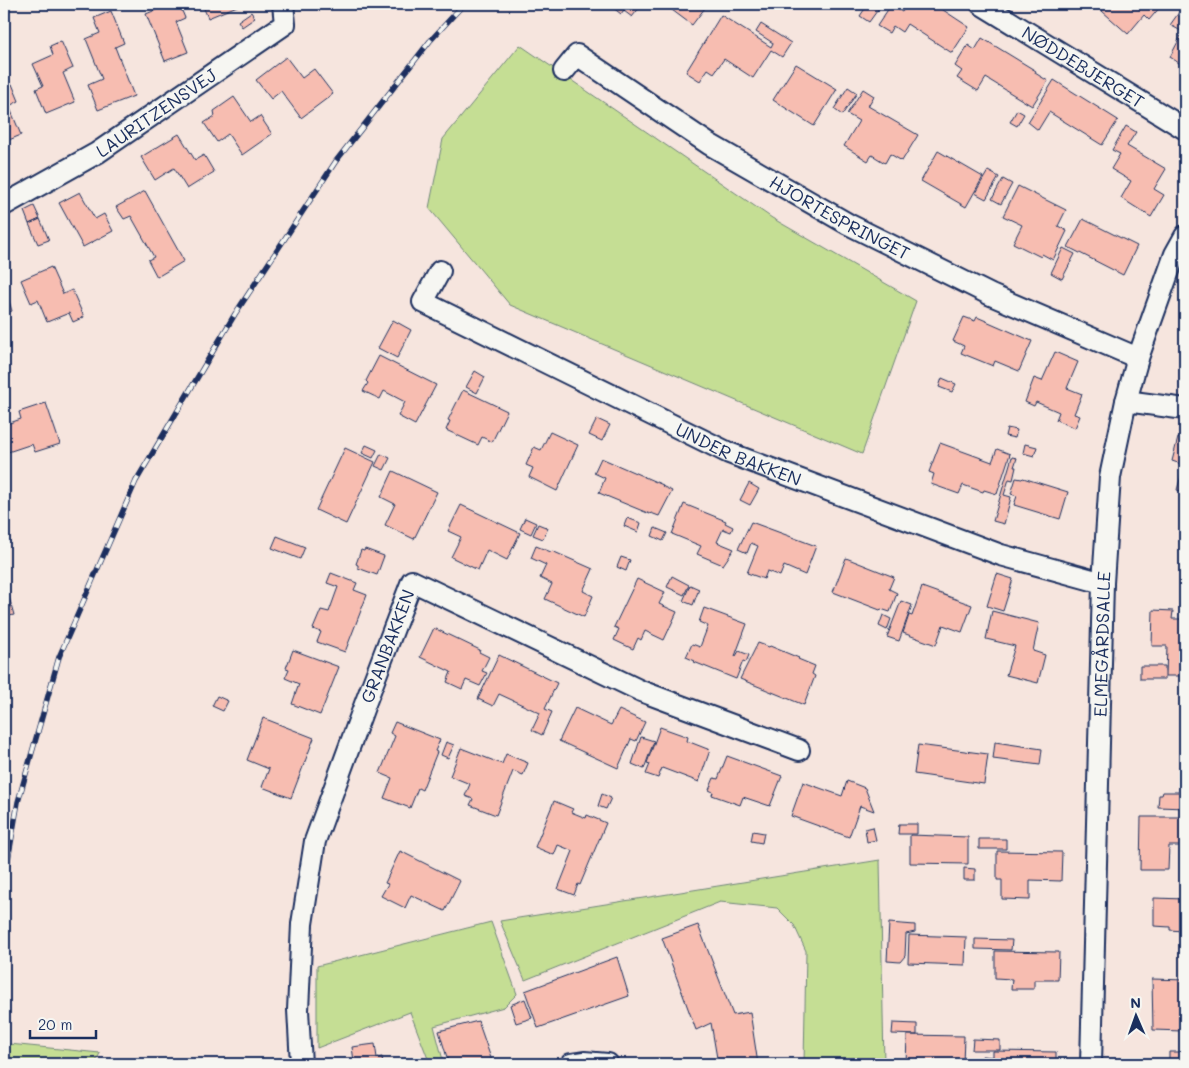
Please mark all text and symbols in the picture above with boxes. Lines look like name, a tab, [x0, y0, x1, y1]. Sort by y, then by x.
street label: NØDDEBJERGET	[1018, 20, 1149, 113]
street label: LAURITZENSVEJ	[91, 63, 221, 162]
street label: HJORTESPRINGET	[765, 169, 914, 265]
street label: UNDER BAKKEN	[672, 417, 805, 491]
street label: ELMEGÅRDSALLE	[1088, 570, 1116, 717]
street label: GRANBAKKEN	[355, 586, 420, 706]
north arrow	[1112, 990, 1162, 1040]
text: N	[1130, 993, 1141, 1012]
scale bar	[30, 1008, 96, 1040]
text: 20 m	[38, 1014, 72, 1034]

